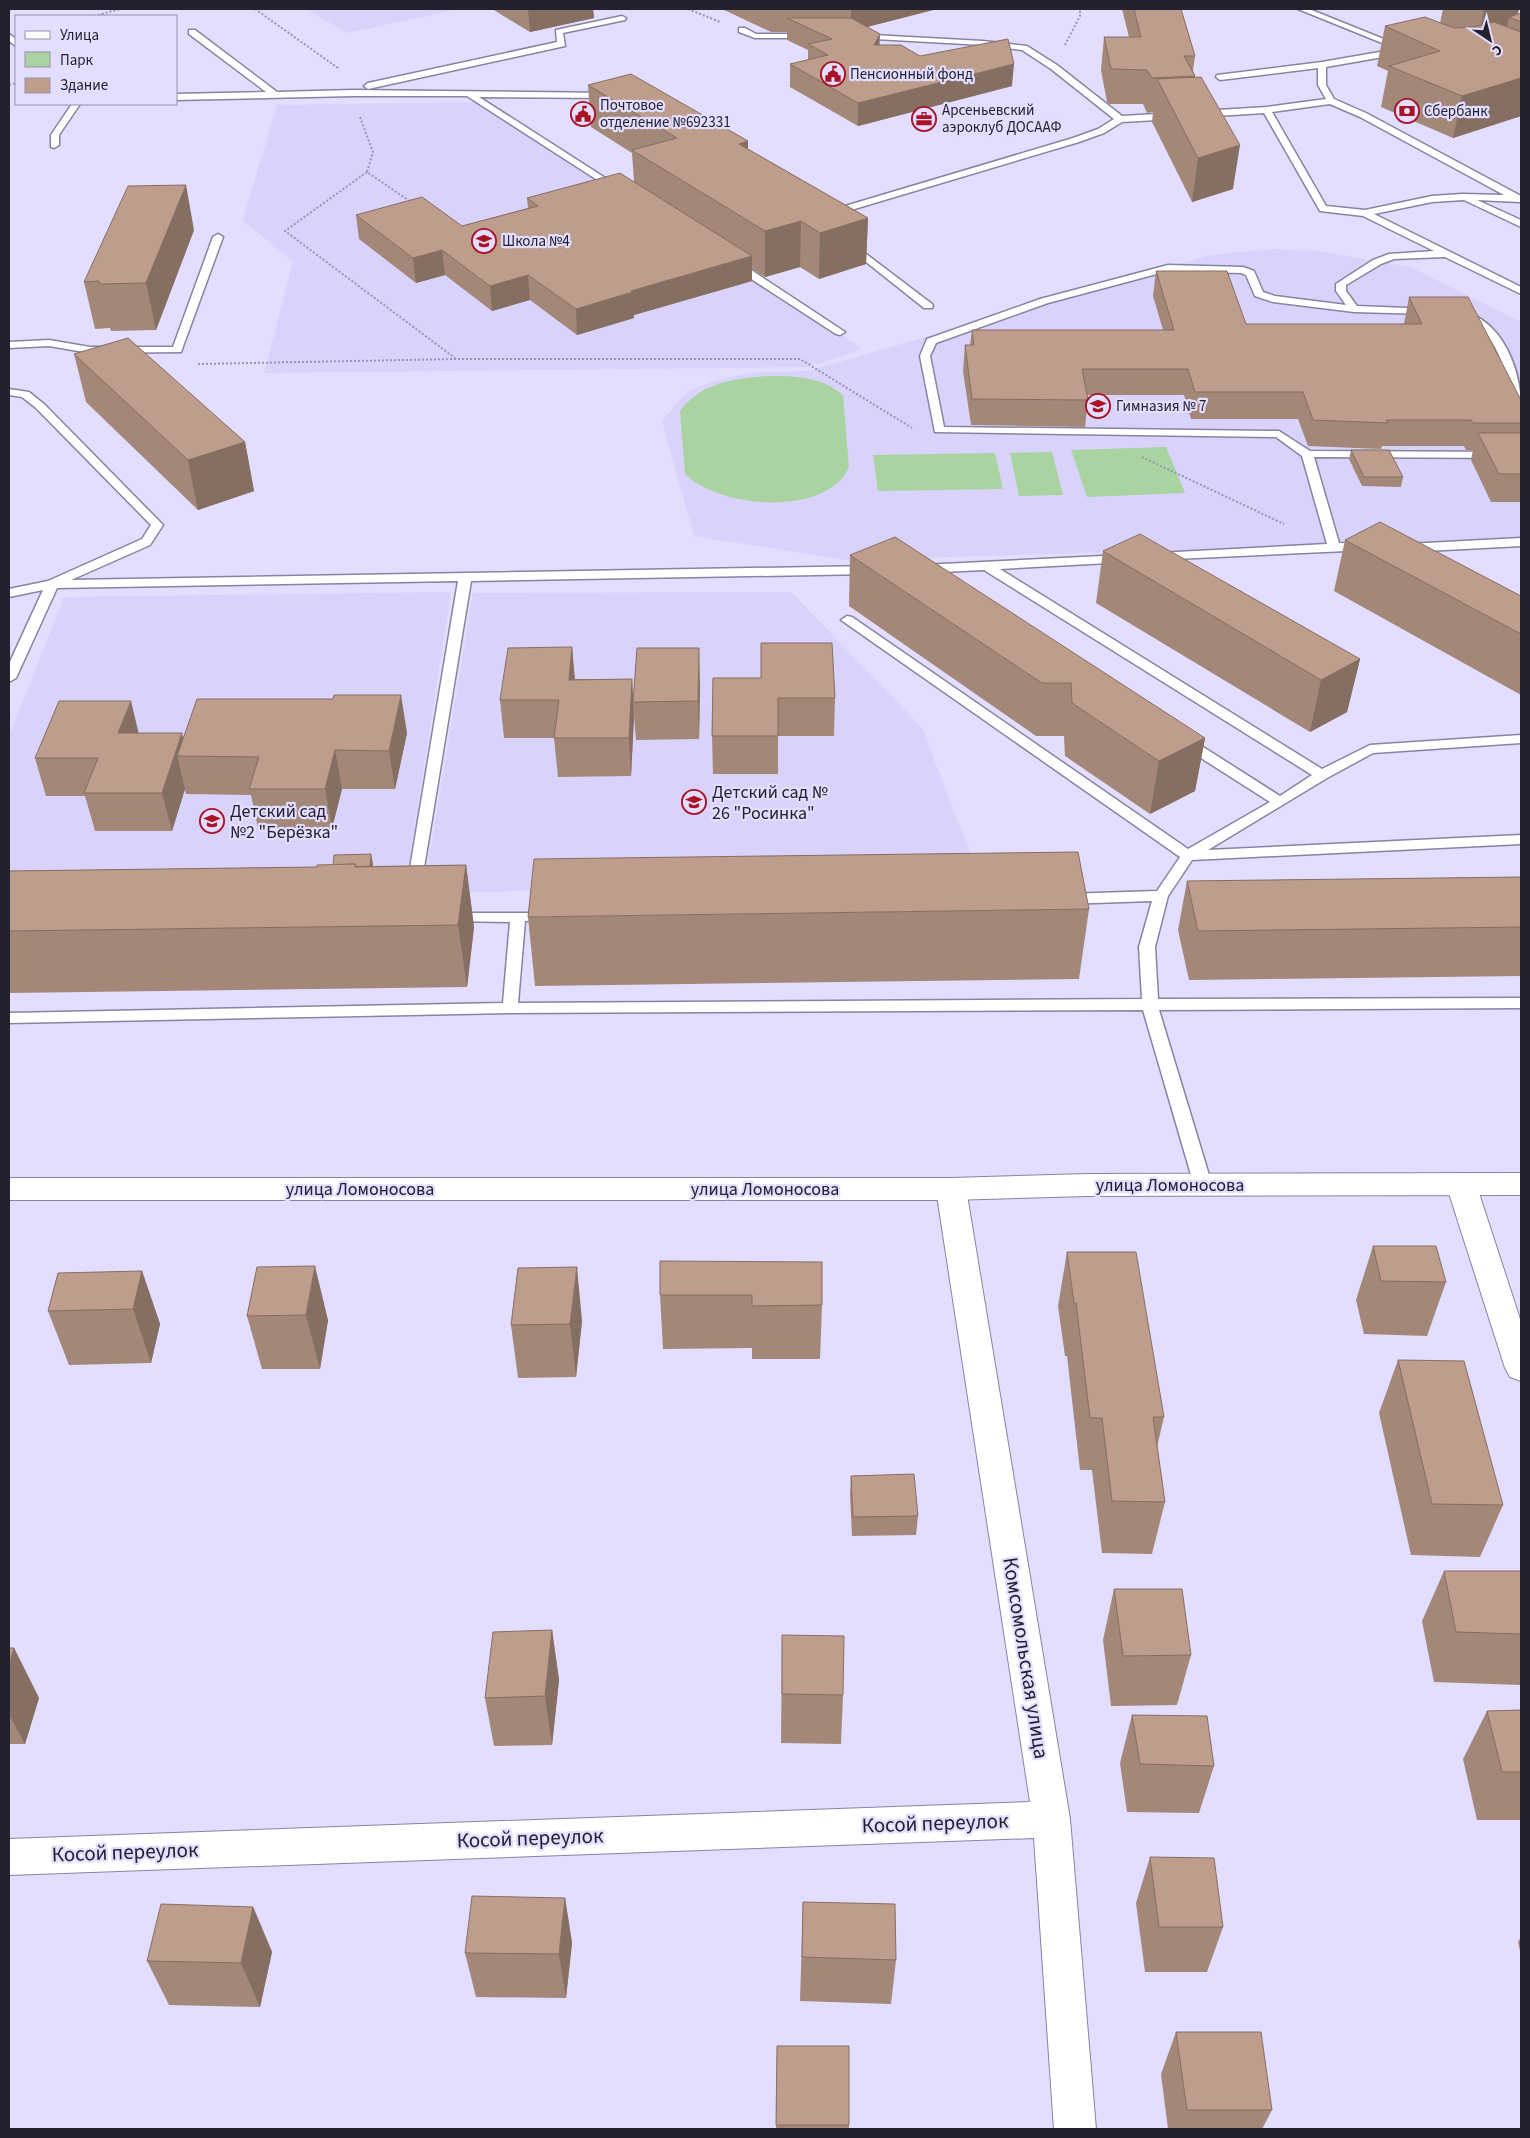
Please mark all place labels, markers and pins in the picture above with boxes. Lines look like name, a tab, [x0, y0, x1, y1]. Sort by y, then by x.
public building icon: Пенсионный фонд	[820, 61, 846, 87]
place label: Пенсионный фонд	[850, 64, 973, 85]
place label: Почтовое отделение №692331	[600, 95, 731, 133]
bank icon: Сбербанк	[1394, 98, 1420, 124]
place label: Арсеньевский аэроклуб ДОСААФ	[942, 100, 1061, 138]
public building icon: Почтовое отделение №692331	[570, 101, 596, 127]
place label: Сбербанк	[1424, 101, 1488, 122]
office icon: Арсеньевский аэроклуб ДОСААФ	[911, 106, 937, 132]
school or university icon: Школа №4	[471, 228, 497, 254]
place label: Школа №4	[502, 231, 570, 252]
school or university icon: Гимназия № 7	[1085, 393, 1111, 419]
place label: Гимназия № 7	[1116, 396, 1206, 417]
place label: Детский сад № 26 "Росинка"	[712, 780, 828, 826]
school or university icon: Детский сад № 26 "Росинка"	[681, 789, 707, 815]
place label: Детский сад №2 "Берёзка"	[230, 799, 338, 845]
school or university icon: Детский сад №2 "Берёзка"	[199, 808, 225, 834]

